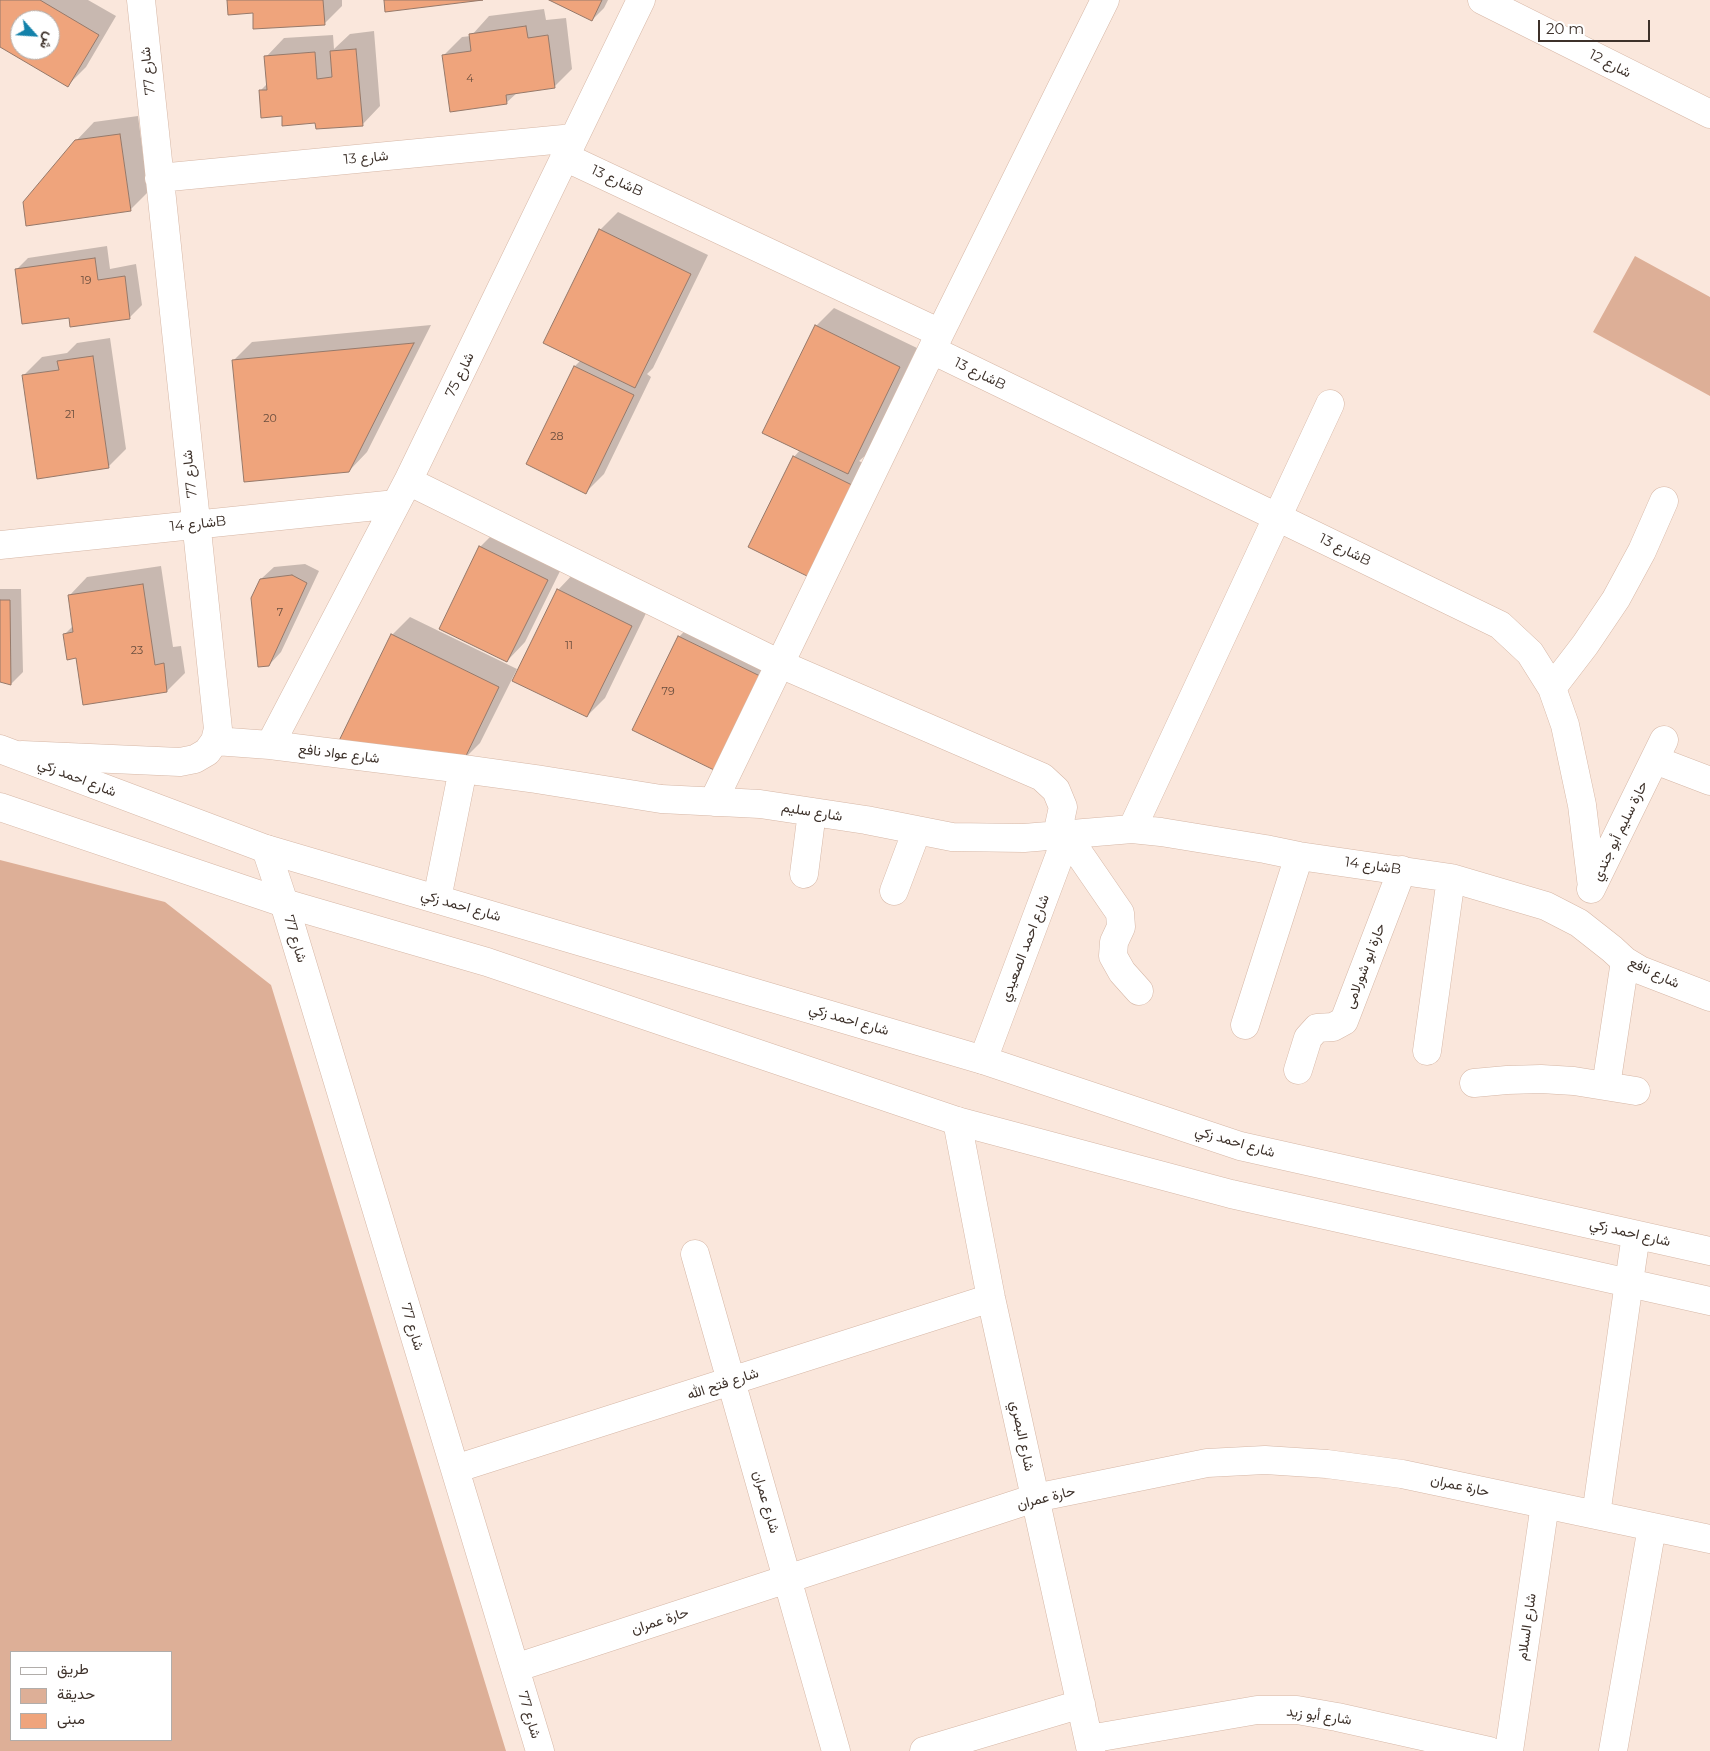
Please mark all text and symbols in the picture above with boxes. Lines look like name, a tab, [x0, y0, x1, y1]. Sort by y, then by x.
north arrow	[10, 10, 60, 60]
scale bar	[1540, 10, 1652, 42]
text: 20 m	[1546, 19, 1584, 38]
text: ش	[36, 30, 59, 53]
street label: شارع 77	[137, 46, 159, 96]
street label: شارع 12	[1586, 46, 1634, 82]
house number: 4	[466, 72, 474, 86]
street label: شارع 13	[343, 148, 389, 168]
street label: شارع 13B	[588, 162, 646, 200]
house number: 19	[81, 274, 91, 288]
street label: شارع 75	[442, 350, 478, 400]
street label: شارع 13B	[951, 354, 1009, 394]
house number: 21	[65, 408, 75, 422]
house number: 20	[263, 412, 277, 426]
house number: 28	[550, 430, 564, 444]
street label: شارع 77	[179, 449, 201, 499]
street label: شارع 14B	[169, 513, 227, 535]
street label: شارع 13B	[1316, 530, 1374, 570]
house number: 7	[277, 606, 283, 620]
house number: 11	[565, 639, 573, 653]
house number: 23	[131, 644, 143, 658]
house number: 79	[661, 685, 675, 699]
street label: شارع عواد نافع	[298, 741, 380, 767]
street label: شارع احمد زكي	[36, 755, 118, 801]
street label: حارة سليم أبو جندي	[1589, 778, 1651, 884]
street label: شارع سليم	[780, 799, 844, 825]
street label: شارع 14B	[1344, 854, 1402, 878]
street label: شارع احمد زكي	[419, 887, 503, 925]
street label: شارع احمد الصعيدي	[997, 892, 1053, 1004]
street label: شارع 77	[280, 913, 310, 965]
street label: حارة ابو شورلامى	[1341, 921, 1389, 1011]
street label: شارع نافع	[1626, 954, 1682, 992]
street label: شارع احمد زكي	[807, 1001, 891, 1039]
street label: شارع احمد زكي	[1193, 1123, 1277, 1161]
street label: شارع احمد زكي	[1588, 1216, 1672, 1250]
street label: شارع 77	[397, 1301, 427, 1353]
street label: شارع فتح الله	[685, 1365, 761, 1403]
street label: شارع البصري	[1006, 1399, 1038, 1473]
street label: شارع عمران	[749, 1469, 783, 1535]
street label: حارة عمران	[1429, 1472, 1491, 1500]
street label: حارة عمران	[1015, 1483, 1077, 1513]
street label: شارع السلام	[1514, 1592, 1540, 1662]
street label: حارة عمران	[629, 1604, 691, 1638]
legend	[10, 1651, 172, 1741]
text: طريق	[57, 1659, 89, 1678]
text: حديقة	[57, 1684, 95, 1703]
street label: شارع 77	[514, 1689, 544, 1741]
street label: شارع أبو زيد	[1285, 1703, 1353, 1729]
text: مبنى	[57, 1709, 85, 1728]

